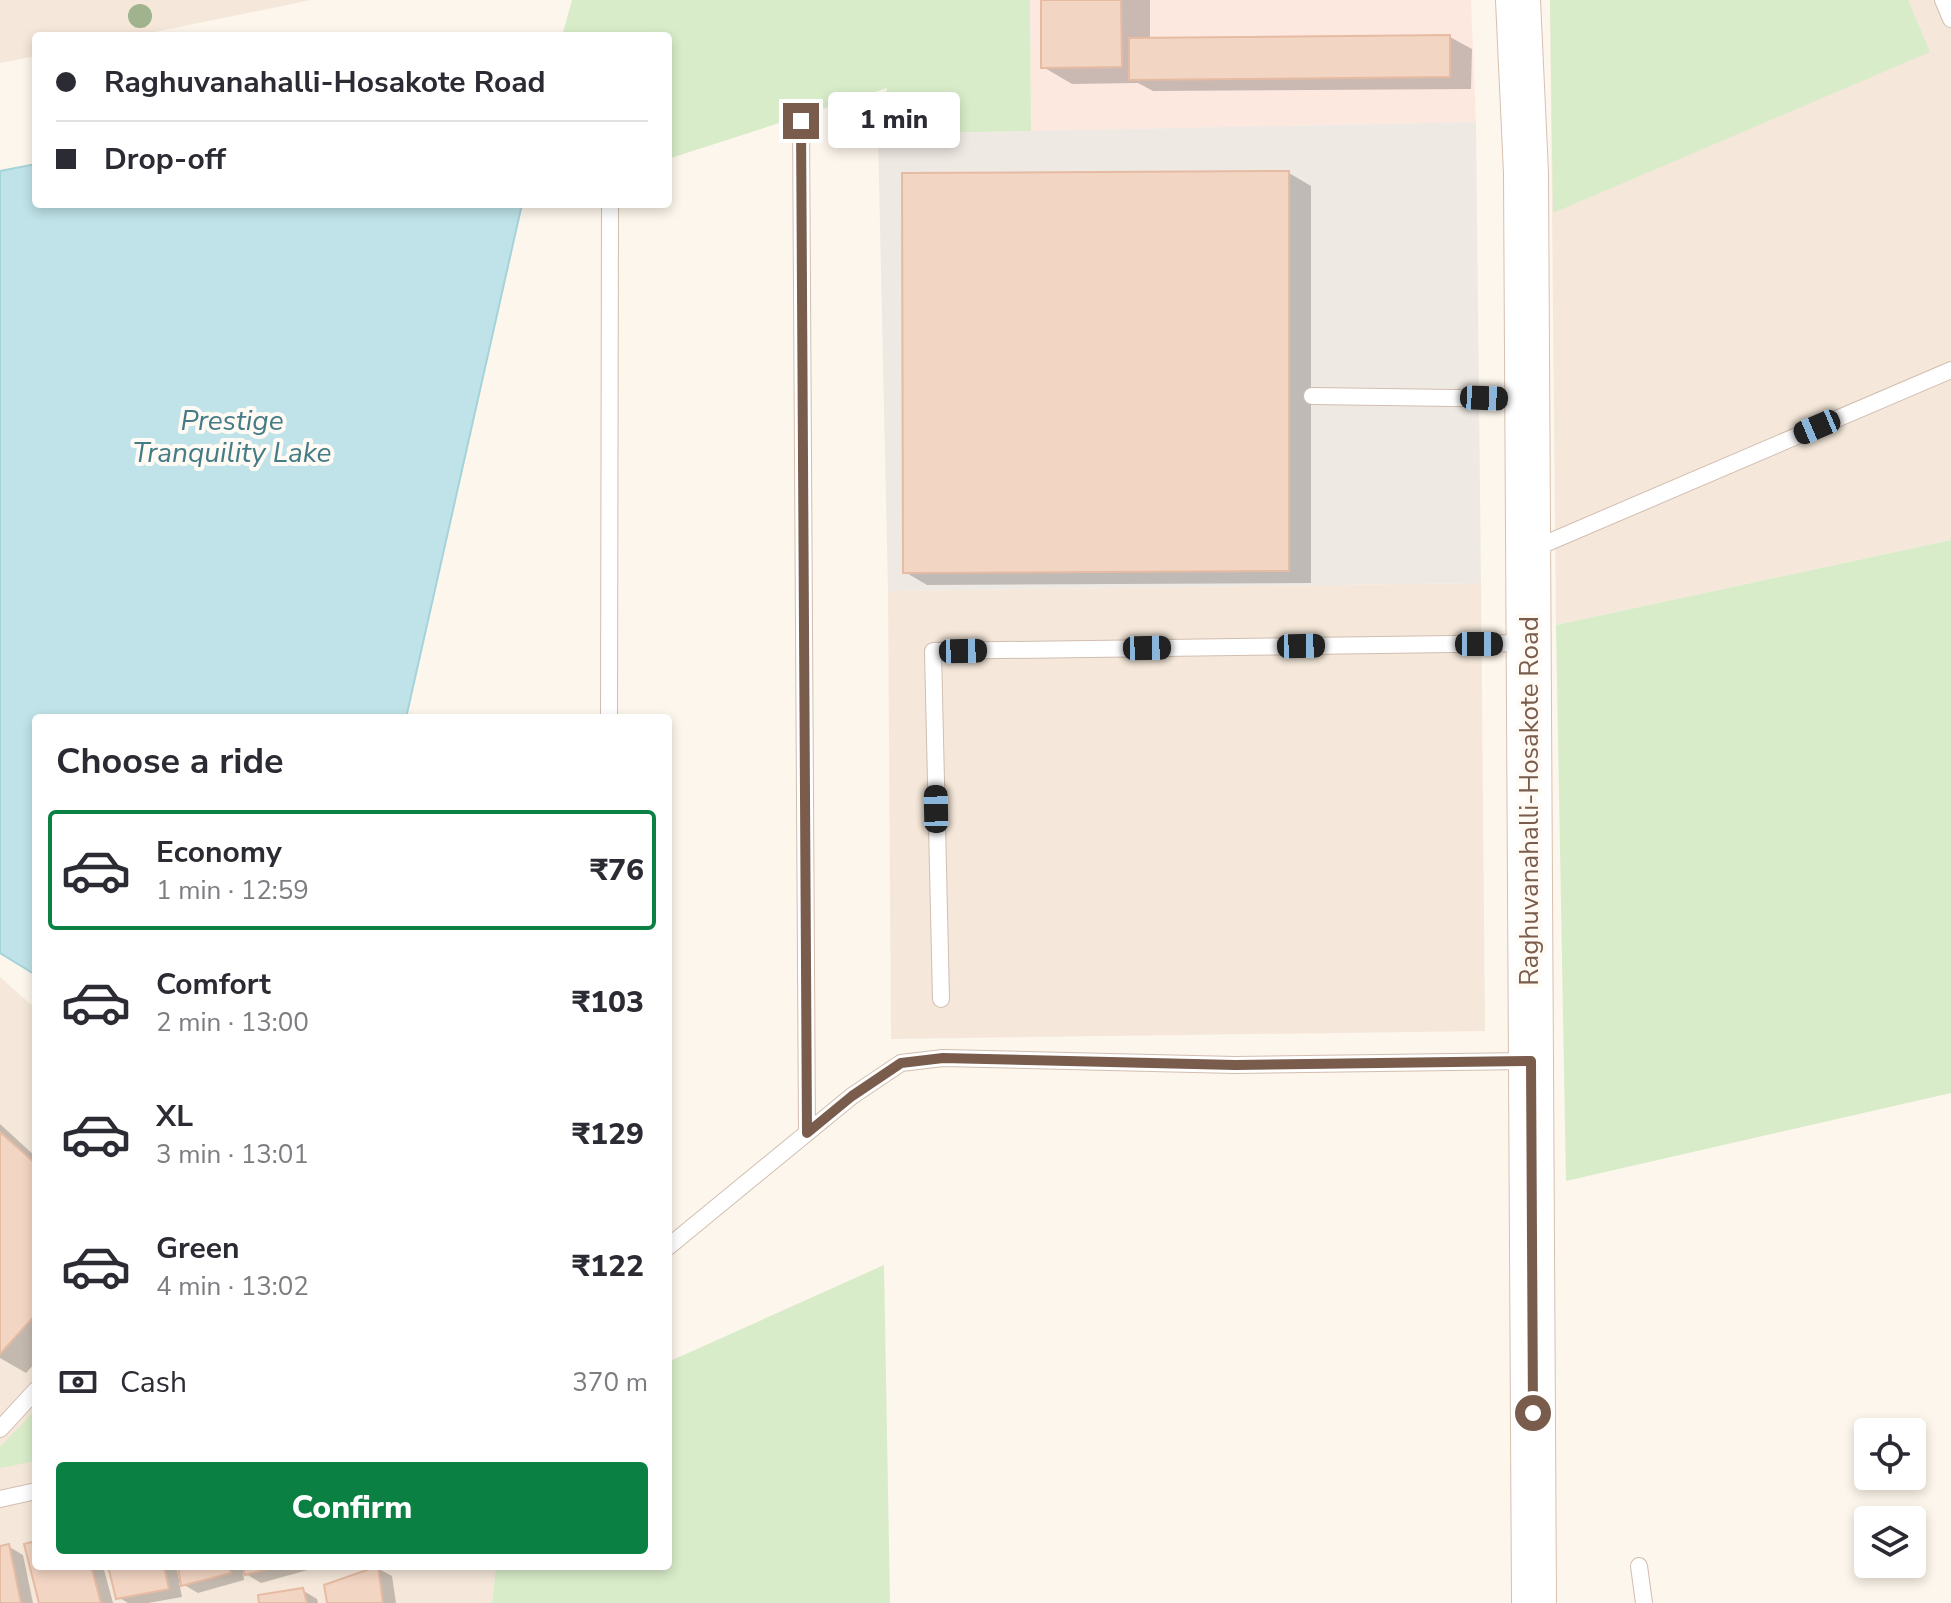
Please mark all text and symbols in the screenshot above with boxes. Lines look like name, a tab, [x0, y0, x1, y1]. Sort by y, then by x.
text: Raghuvanahalli-Hosakote Road	[104, 62, 546, 103]
callout: 1 min	[829, 93, 961, 149]
text: 1 min	[860, 102, 928, 137]
route end	[783, 103, 819, 139]
text: Drop-off	[104, 139, 226, 180]
car	[1460, 385, 1508, 411]
water label: Prestige Tranquility Lake	[133, 402, 332, 472]
car	[1790, 407, 1844, 447]
street label: Raghuvanahalli-Hosakote Road	[1512, 616, 1547, 986]
car	[1455, 632, 1503, 656]
car	[1277, 634, 1325, 658]
car	[1123, 636, 1171, 660]
car	[939, 639, 987, 663]
text: Choose a ride	[56, 737, 284, 786]
car	[924, 785, 948, 833]
text: Economy	[156, 832, 282, 873]
icon: car	[60, 834, 132, 906]
text: ₹76	[590, 850, 644, 891]
text: 1 min · 12:59	[156, 873, 309, 908]
text: Comfort	[156, 964, 271, 1005]
icon: car	[60, 966, 132, 1038]
text: ₹103	[572, 982, 644, 1023]
text: 2 min · 13:00	[156, 1005, 309, 1040]
text: XL	[156, 1096, 193, 1137]
icon: car	[60, 1098, 132, 1170]
text: ₹129	[572, 1114, 644, 1155]
text: 3 min · 13:01	[156, 1137, 309, 1172]
text: Green	[156, 1228, 240, 1269]
icon: car	[60, 1230, 132, 1302]
text: ₹122	[572, 1246, 644, 1287]
text: 4 min · 13:02	[156, 1269, 309, 1304]
icon: cash	[56, 1360, 100, 1404]
text: Cash	[120, 1362, 187, 1403]
text: 370 m	[572, 1365, 648, 1400]
route start	[1515, 1395, 1551, 1431]
map controls	[1854, 1418, 1926, 1578]
button: locate	[1854, 1418, 1926, 1490]
button: Confirm	[56, 1462, 648, 1554]
button: layers	[1854, 1506, 1926, 1578]

